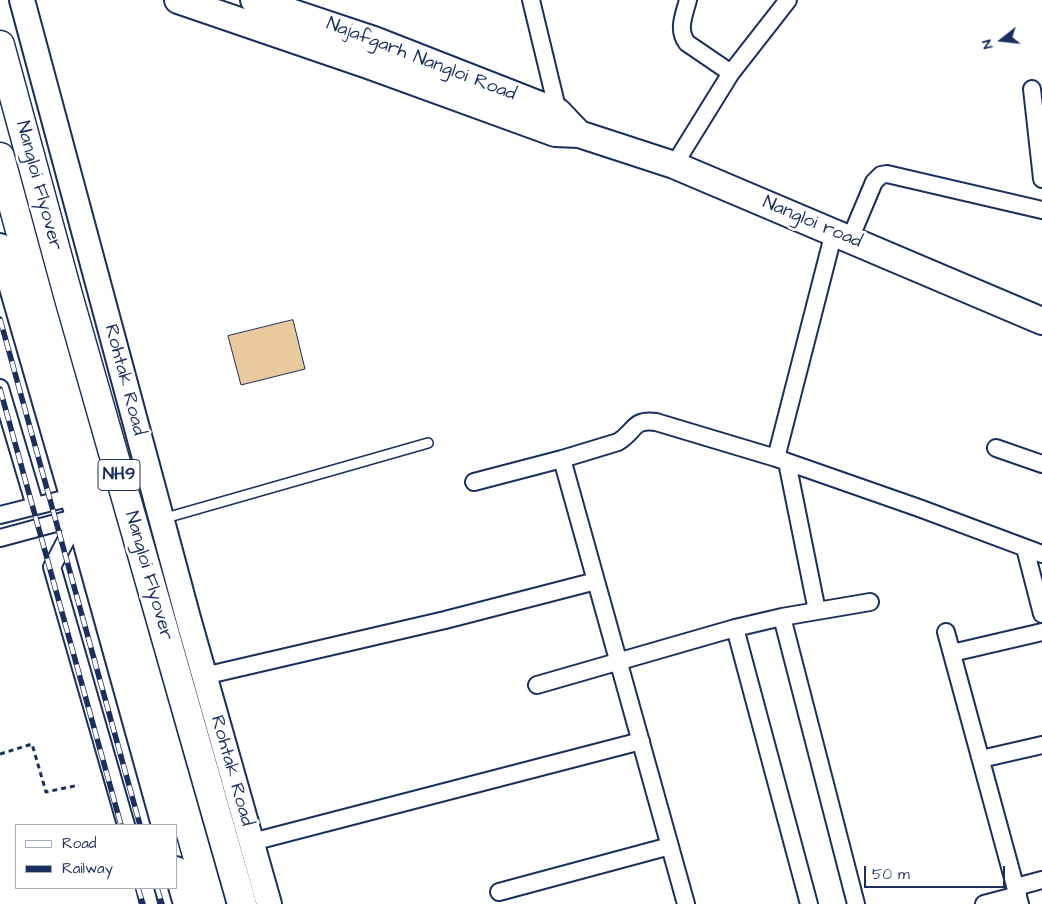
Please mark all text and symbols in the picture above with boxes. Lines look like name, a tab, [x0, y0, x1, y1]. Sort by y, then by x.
street label: Najafgarh Nangloi Road	[323, 13, 519, 107]
north arrow	[977, 15, 1027, 65]
text: N	[977, 37, 998, 51]
street label: Nangloi Flyover	[10, 119, 66, 253]
street label: Nangloi road	[759, 192, 865, 254]
street label: Rohtak Road	[98, 322, 150, 438]
road number: NH9	[98, 460, 140, 490]
street label: Nangloi Flyover	[119, 509, 177, 643]
street label: Rohtak Road	[204, 713, 258, 829]
legend	[15, 824, 178, 889]
text: Road	[62, 833, 96, 854]
scale bar	[867, 856, 1008, 888]
text: Railway	[62, 858, 113, 879]
text: 50 m	[872, 864, 910, 885]

